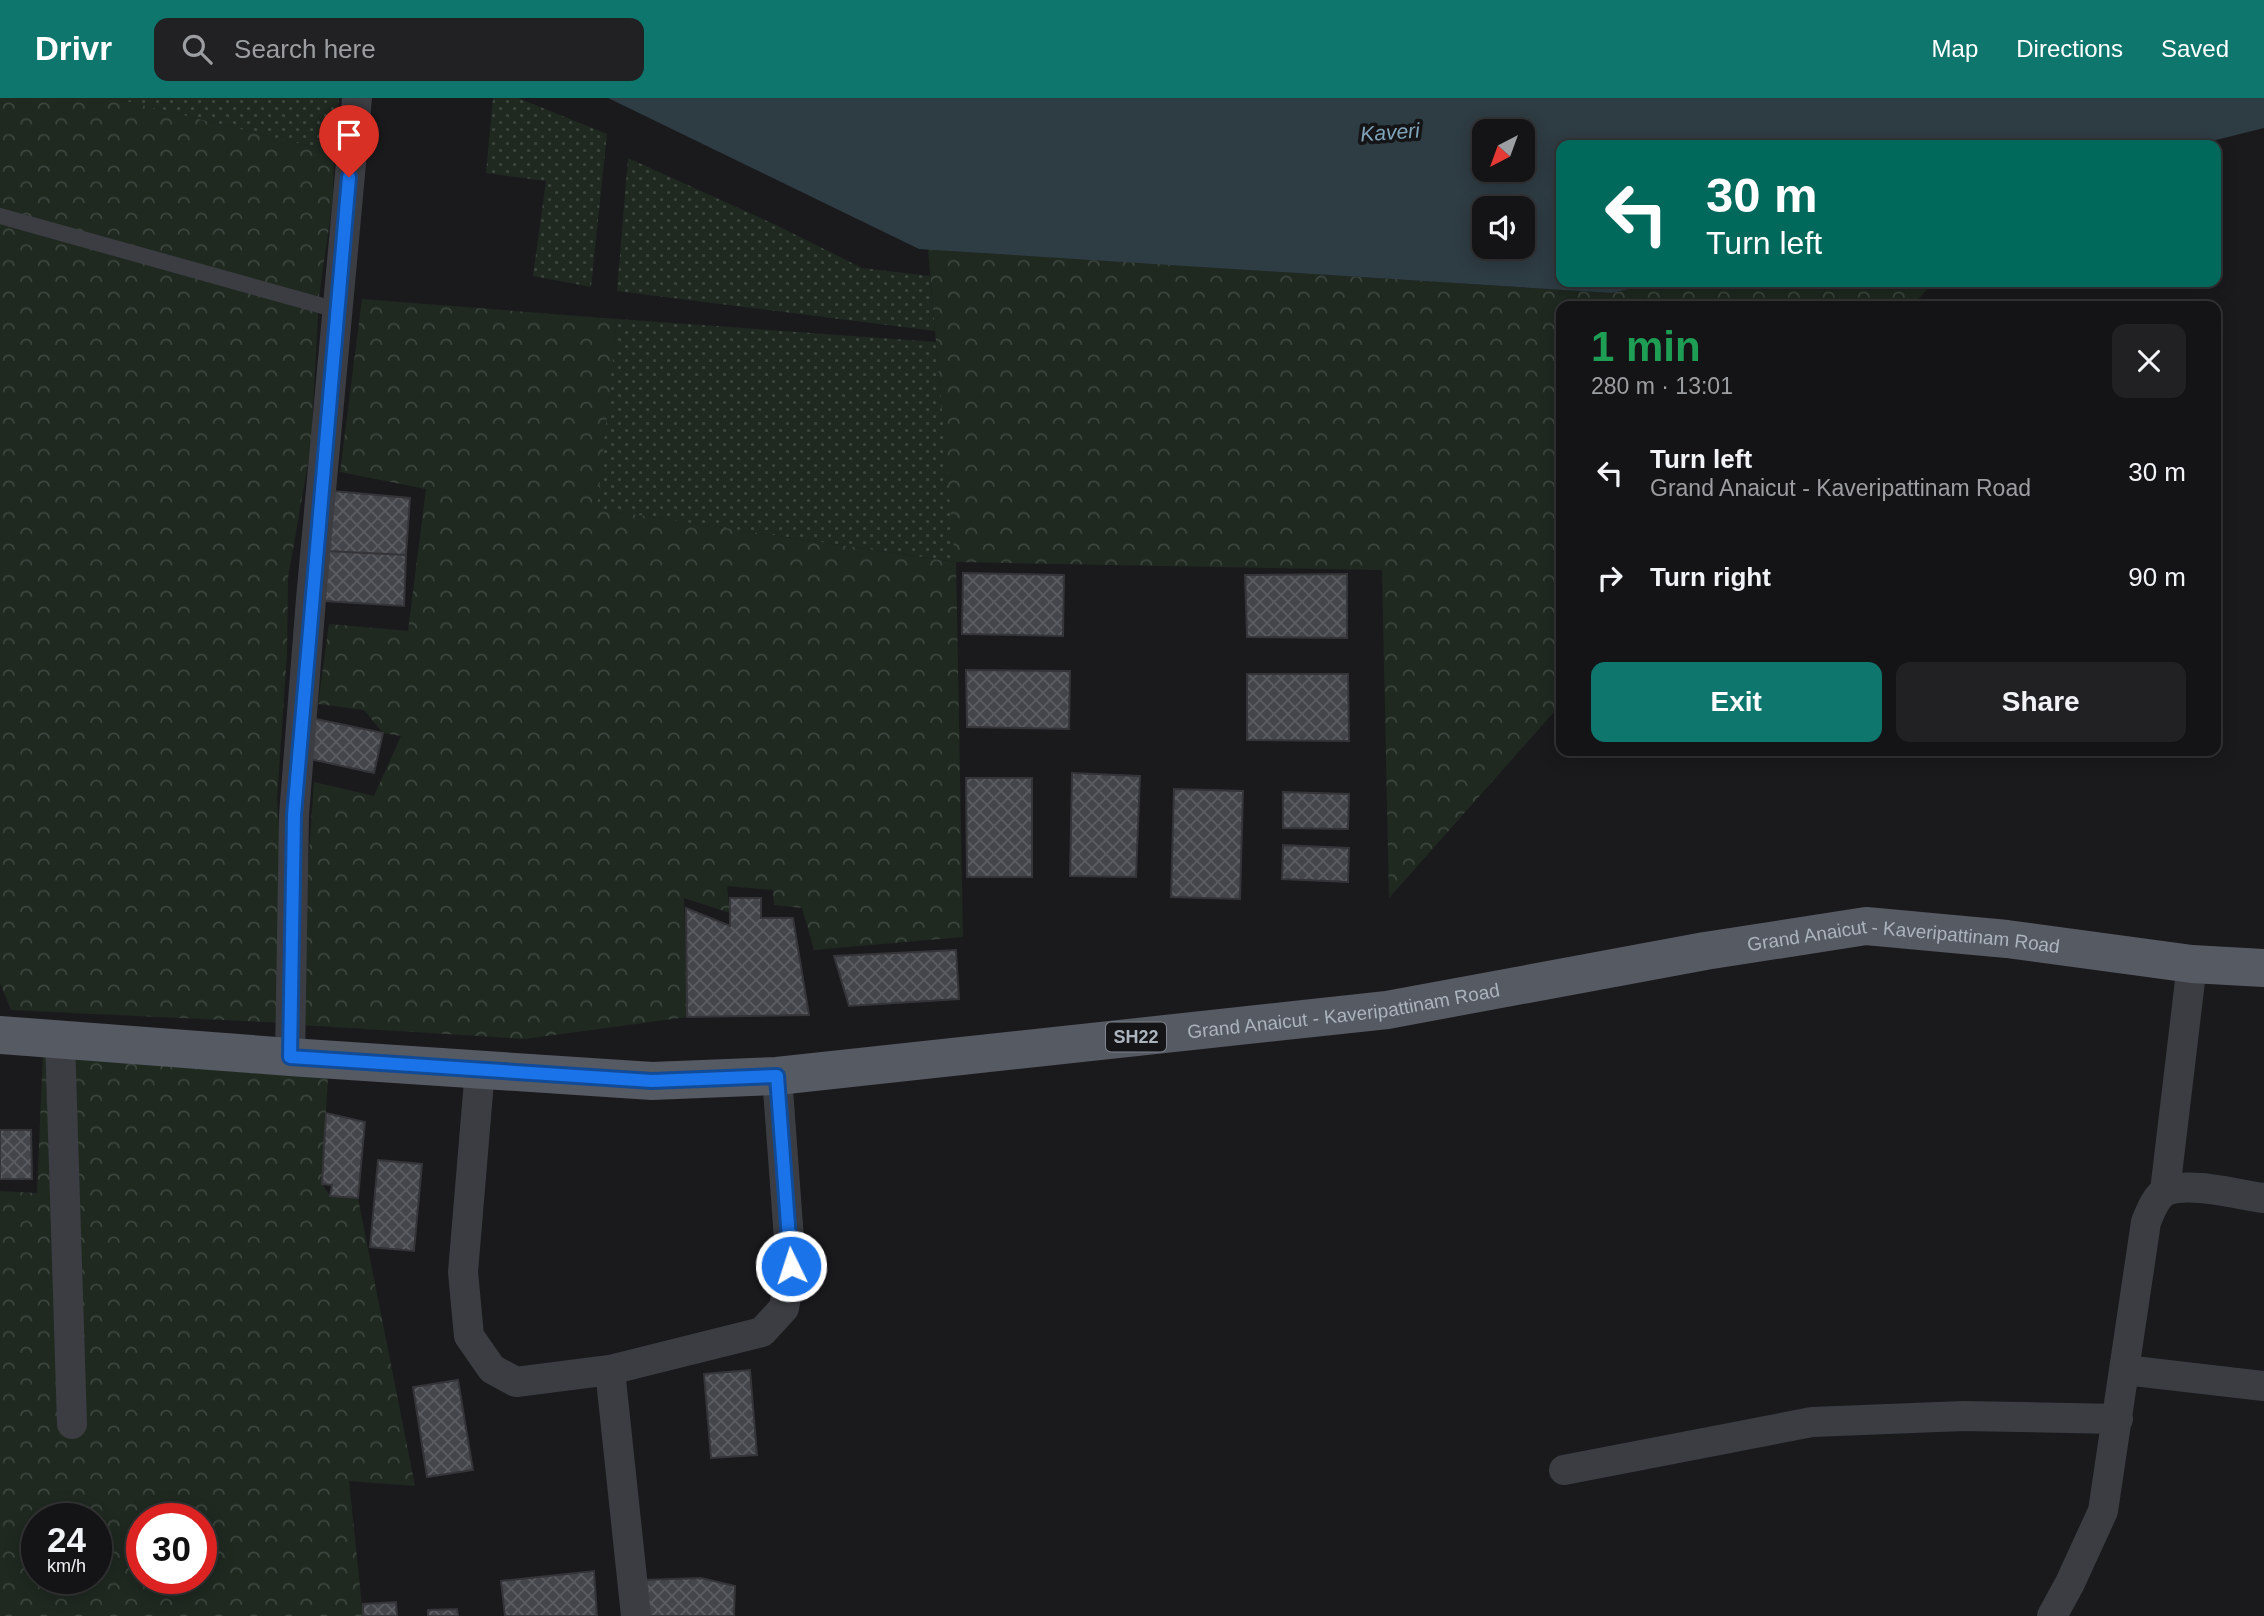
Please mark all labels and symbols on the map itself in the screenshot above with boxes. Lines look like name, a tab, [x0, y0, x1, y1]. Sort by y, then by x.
pin	[319, 105, 379, 177]
water label: Kaveri	[1360, 118, 1422, 146]
north arrow	[1472, 119, 1535, 182]
street label: Grand Anaicut - Kaveripattinam Road	[1746, 915, 2061, 957]
street label: Grand Anaicut - Kaveripattinam Road	[1186, 979, 1501, 1042]
road number: SH22	[1106, 1022, 1166, 1052]
position arrow	[754, 1229, 828, 1303]
speed limit sign: 30	[126, 1503, 217, 1594]

